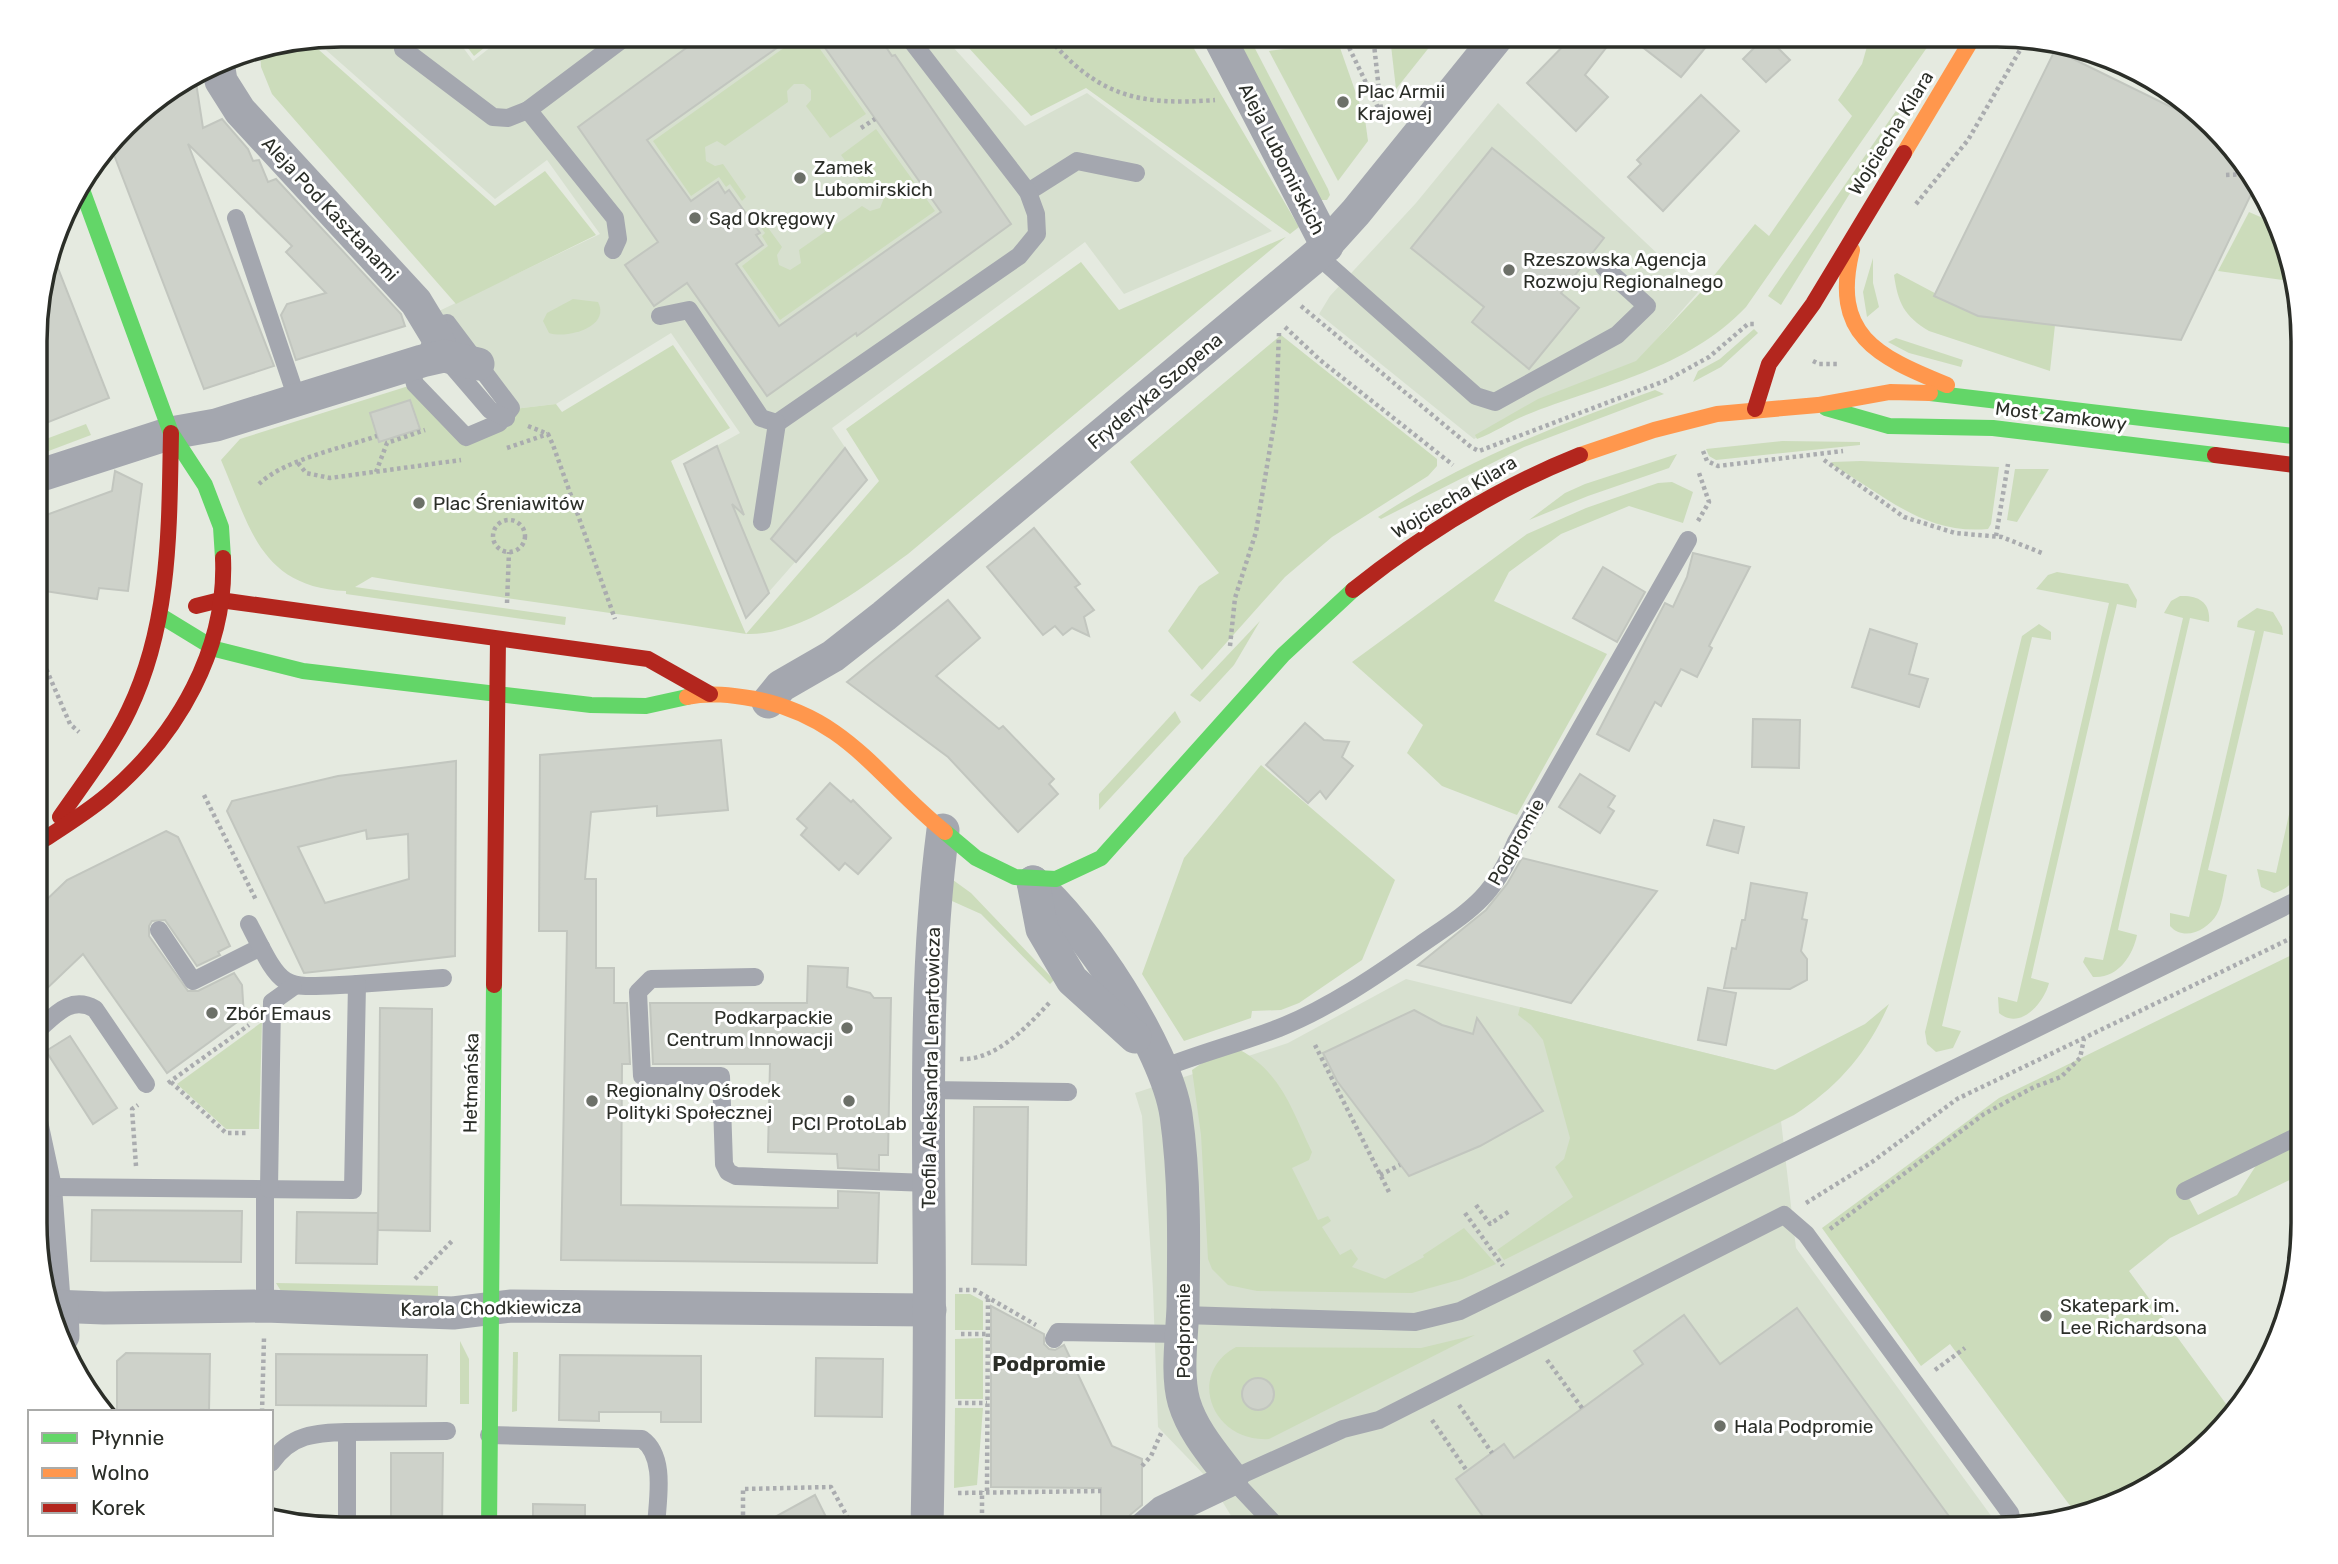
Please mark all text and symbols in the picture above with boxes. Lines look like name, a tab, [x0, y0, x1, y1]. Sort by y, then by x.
street label: Wojciecha Kilara	[1844, 67, 1938, 199]
street label: Aleja Lubomirskich	[1234, 79, 1330, 239]
place label: Plac Armii Krajowej	[1357, 80, 1445, 125]
marker: Plac Armii Krajowej	[1335, 94, 1351, 110]
street label: Aleja Pod Kasztanami	[257, 132, 403, 286]
place label: Zamek Lubomirskich	[814, 156, 933, 201]
marker: Zamek Lubomirskich	[792, 170, 808, 186]
place label: Sąd Okręgowy	[709, 207, 835, 230]
marker: Sąd Okręgowy	[687, 210, 703, 226]
place label: Rzeszowska Agencja Rozwoju Regionalnego	[1523, 248, 1723, 293]
marker: Rzeszowska Agencja Rozwoju Regionalnego	[1501, 262, 1517, 278]
street label: Fryderyka Szopena	[1083, 328, 1227, 454]
street label: Most Zamkowy	[1994, 397, 2128, 435]
street label: Wojciecha Kilara	[1387, 451, 1521, 543]
place label: Plac Śreniawitów	[433, 492, 585, 515]
marker: Plac Śreniawitów	[411, 495, 427, 511]
street label: Podpromie	[1483, 795, 1549, 889]
street label: Teofila Aleksandra Lenartowicza	[917, 927, 945, 1209]
place label: Zbór Emaus	[226, 1002, 331, 1025]
marker: Zbór Emaus	[204, 1005, 220, 1021]
place label: Podkarpackie Centrum Innowacji	[666, 1006, 833, 1051]
marker: Podkarpackie Centrum Innowacji	[839, 1020, 855, 1036]
street label: Hetmańska	[459, 1033, 483, 1133]
place label: Regionalny Ośrodek Polityki Społecznej	[606, 1079, 781, 1124]
marker: Regionalny Ośrodek Polityki Społecznej	[584, 1093, 600, 1109]
marker: PCI ProtoLab	[841, 1093, 857, 1109]
place label: PCI ProtoLab	[791, 1112, 907, 1135]
street label: Podpromie	[1172, 1283, 1195, 1379]
place label: Skatepark im. Lee Richardsona	[2060, 1294, 2207, 1339]
street label: Karola Chodkiewicza	[400, 1295, 582, 1321]
marker: Skatepark im. Lee Richardsona	[2038, 1308, 2054, 1324]
district label: Podpromie	[992, 1351, 1106, 1376]
legend	[28, 1410, 273, 1536]
place label: Hala Podpromie	[1734, 1415, 1874, 1438]
marker: Hala Podpromie	[1712, 1418, 1728, 1434]
text: Płynnie	[91, 1425, 164, 1450]
text: Wolno	[91, 1460, 149, 1485]
text: Korek	[91, 1495, 146, 1520]

